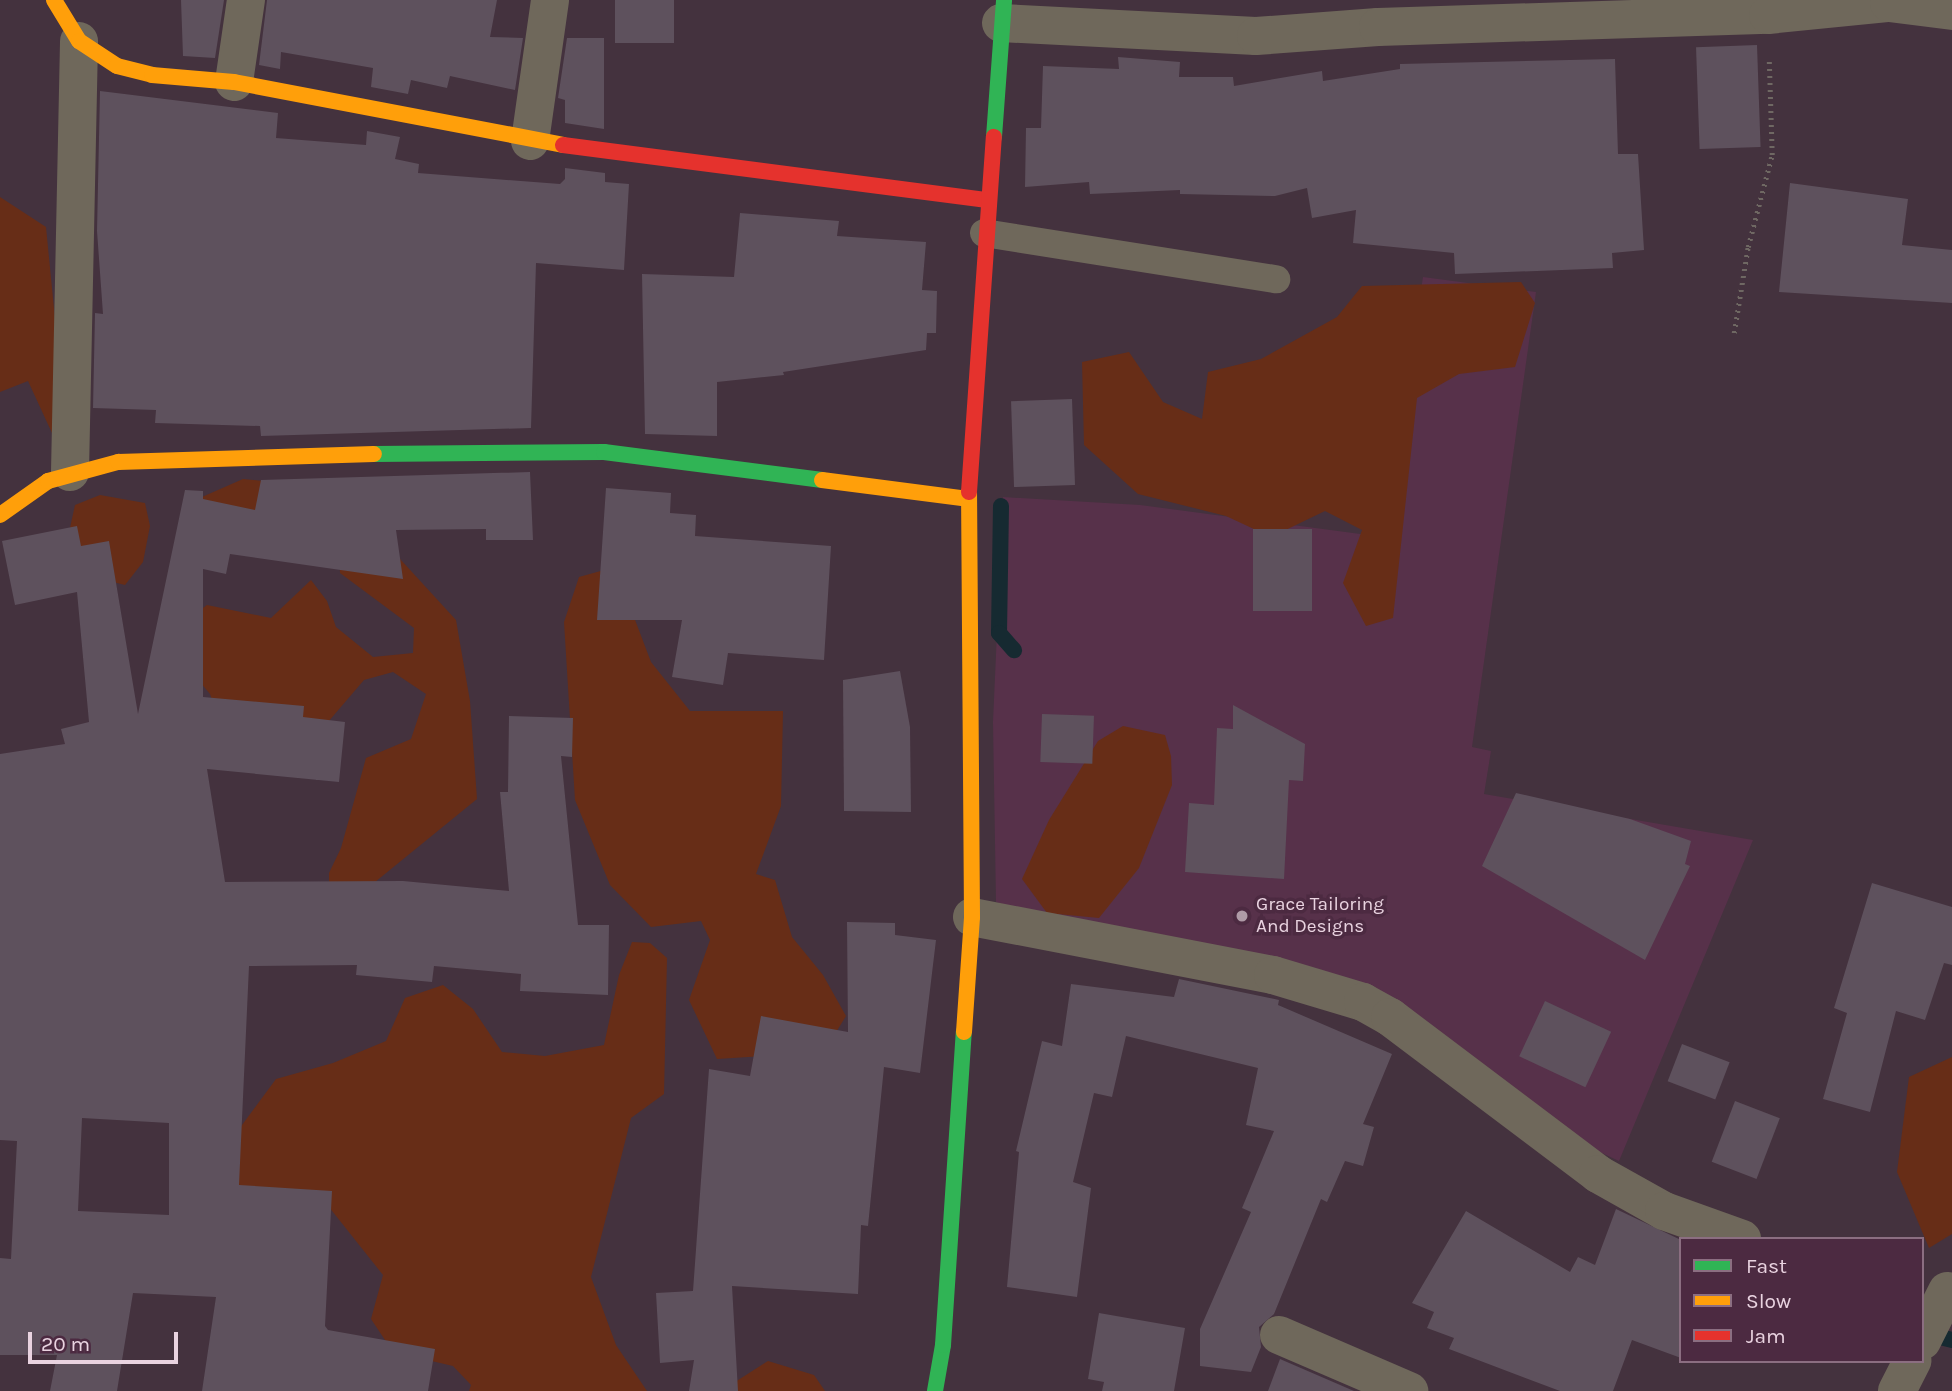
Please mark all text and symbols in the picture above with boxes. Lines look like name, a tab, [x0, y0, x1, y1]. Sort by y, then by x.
place label: Grace Tailoring And Designs	[1256, 894, 1384, 938]
marker: Grace Tailoring And Designs	[1234, 908, 1250, 924]
legend	[1679, 1237, 1924, 1363]
text: Fast	[1746, 1254, 1787, 1278]
text: Slow	[1746, 1289, 1791, 1313]
scale bar	[32, 1318, 182, 1362]
text: Jam	[1746, 1324, 1786, 1348]
text: 20 m	[41, 1332, 90, 1356]

